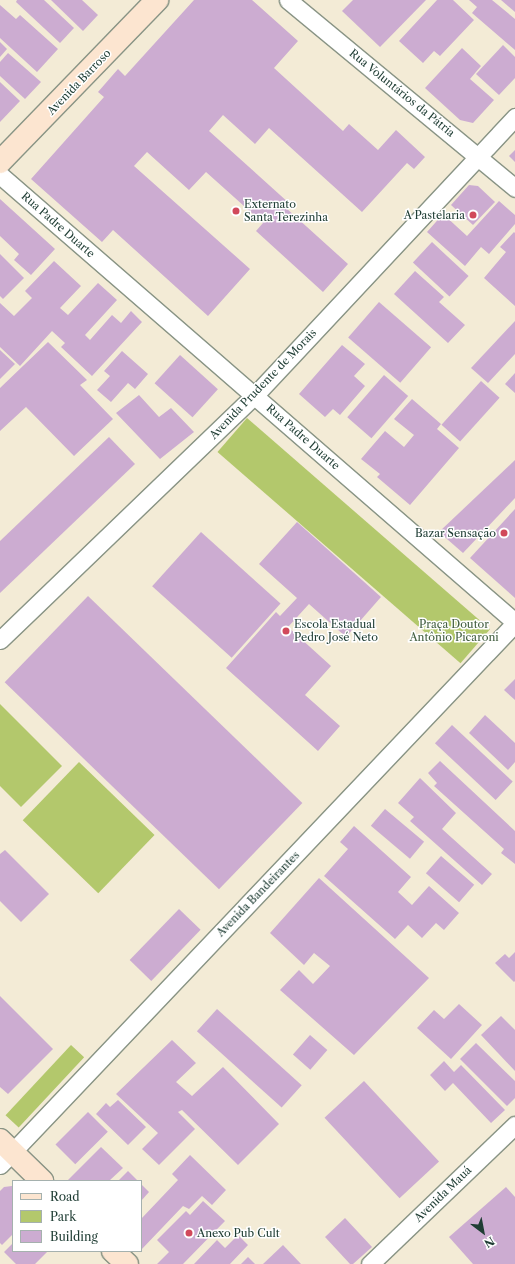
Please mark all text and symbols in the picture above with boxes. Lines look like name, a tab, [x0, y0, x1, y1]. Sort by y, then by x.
street label: Rua Voluntários da Pátria	[346, 46, 458, 140]
street label: Avenida Barroso	[44, 47, 114, 117]
street label: Rua Padre Duarte	[19, 190, 97, 260]
place label: Externato Santa Terezinha	[244, 198, 328, 224]
marker: Externato Santa Terezinha	[231, 206, 241, 216]
place label: A Pastelaria	[403, 208, 465, 222]
marker: A Pastelaria	[468, 210, 478, 220]
street label: Avenida Prudente de Morais	[207, 326, 319, 442]
street label: Rua Padre Duarte	[264, 402, 342, 472]
place label: Bazar Sensação	[415, 526, 496, 540]
marker: Bazar Sensação	[499, 528, 509, 538]
place label: Escola Estadual Pedro José Neto	[294, 618, 378, 644]
park label: Praça Doutor Antônio Picaroni	[409, 618, 499, 644]
marker: Escola Estadual Pedro José Neto	[281, 626, 291, 636]
street label: Avenida Bandeirantes	[214, 849, 302, 939]
street label: Avenida Mauá	[412, 1163, 474, 1225]
legend	[12, 1180, 142, 1252]
text: Road	[50, 1189, 80, 1204]
text: Park	[50, 1209, 76, 1224]
north arrow	[463, 1212, 503, 1252]
place label: Anexo Pub Cult	[197, 1226, 280, 1240]
marker: Anexo Pub Cult	[184, 1228, 194, 1238]
text: Building	[50, 1229, 98, 1244]
text: N	[482, 1234, 497, 1251]

